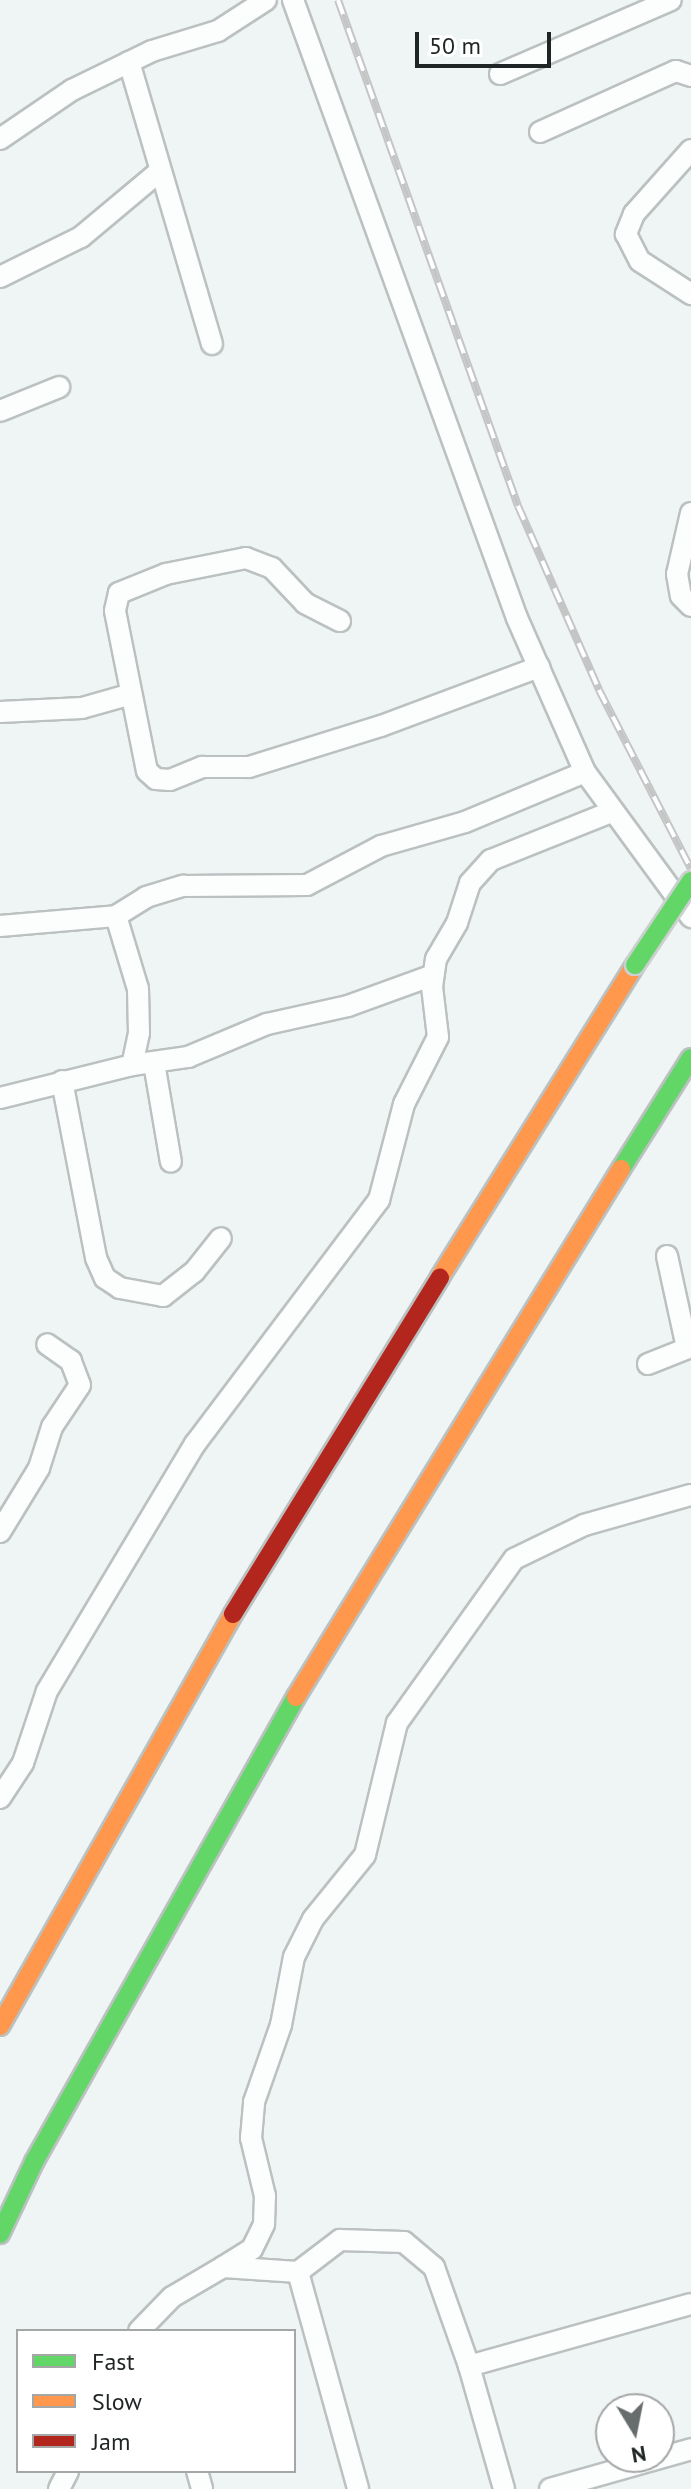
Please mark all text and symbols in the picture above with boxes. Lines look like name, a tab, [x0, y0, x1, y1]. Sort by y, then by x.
scale bar	[419, 16, 555, 66]
text: 50 m	[429, 30, 481, 61]
legend	[16, 2329, 296, 2473]
text: Fast	[92, 2346, 135, 2377]
text: Slow	[92, 2386, 142, 2417]
north arrow	[595, 2393, 675, 2473]
text: Jam	[92, 2426, 130, 2457]
text: N	[629, 2440, 648, 2470]

